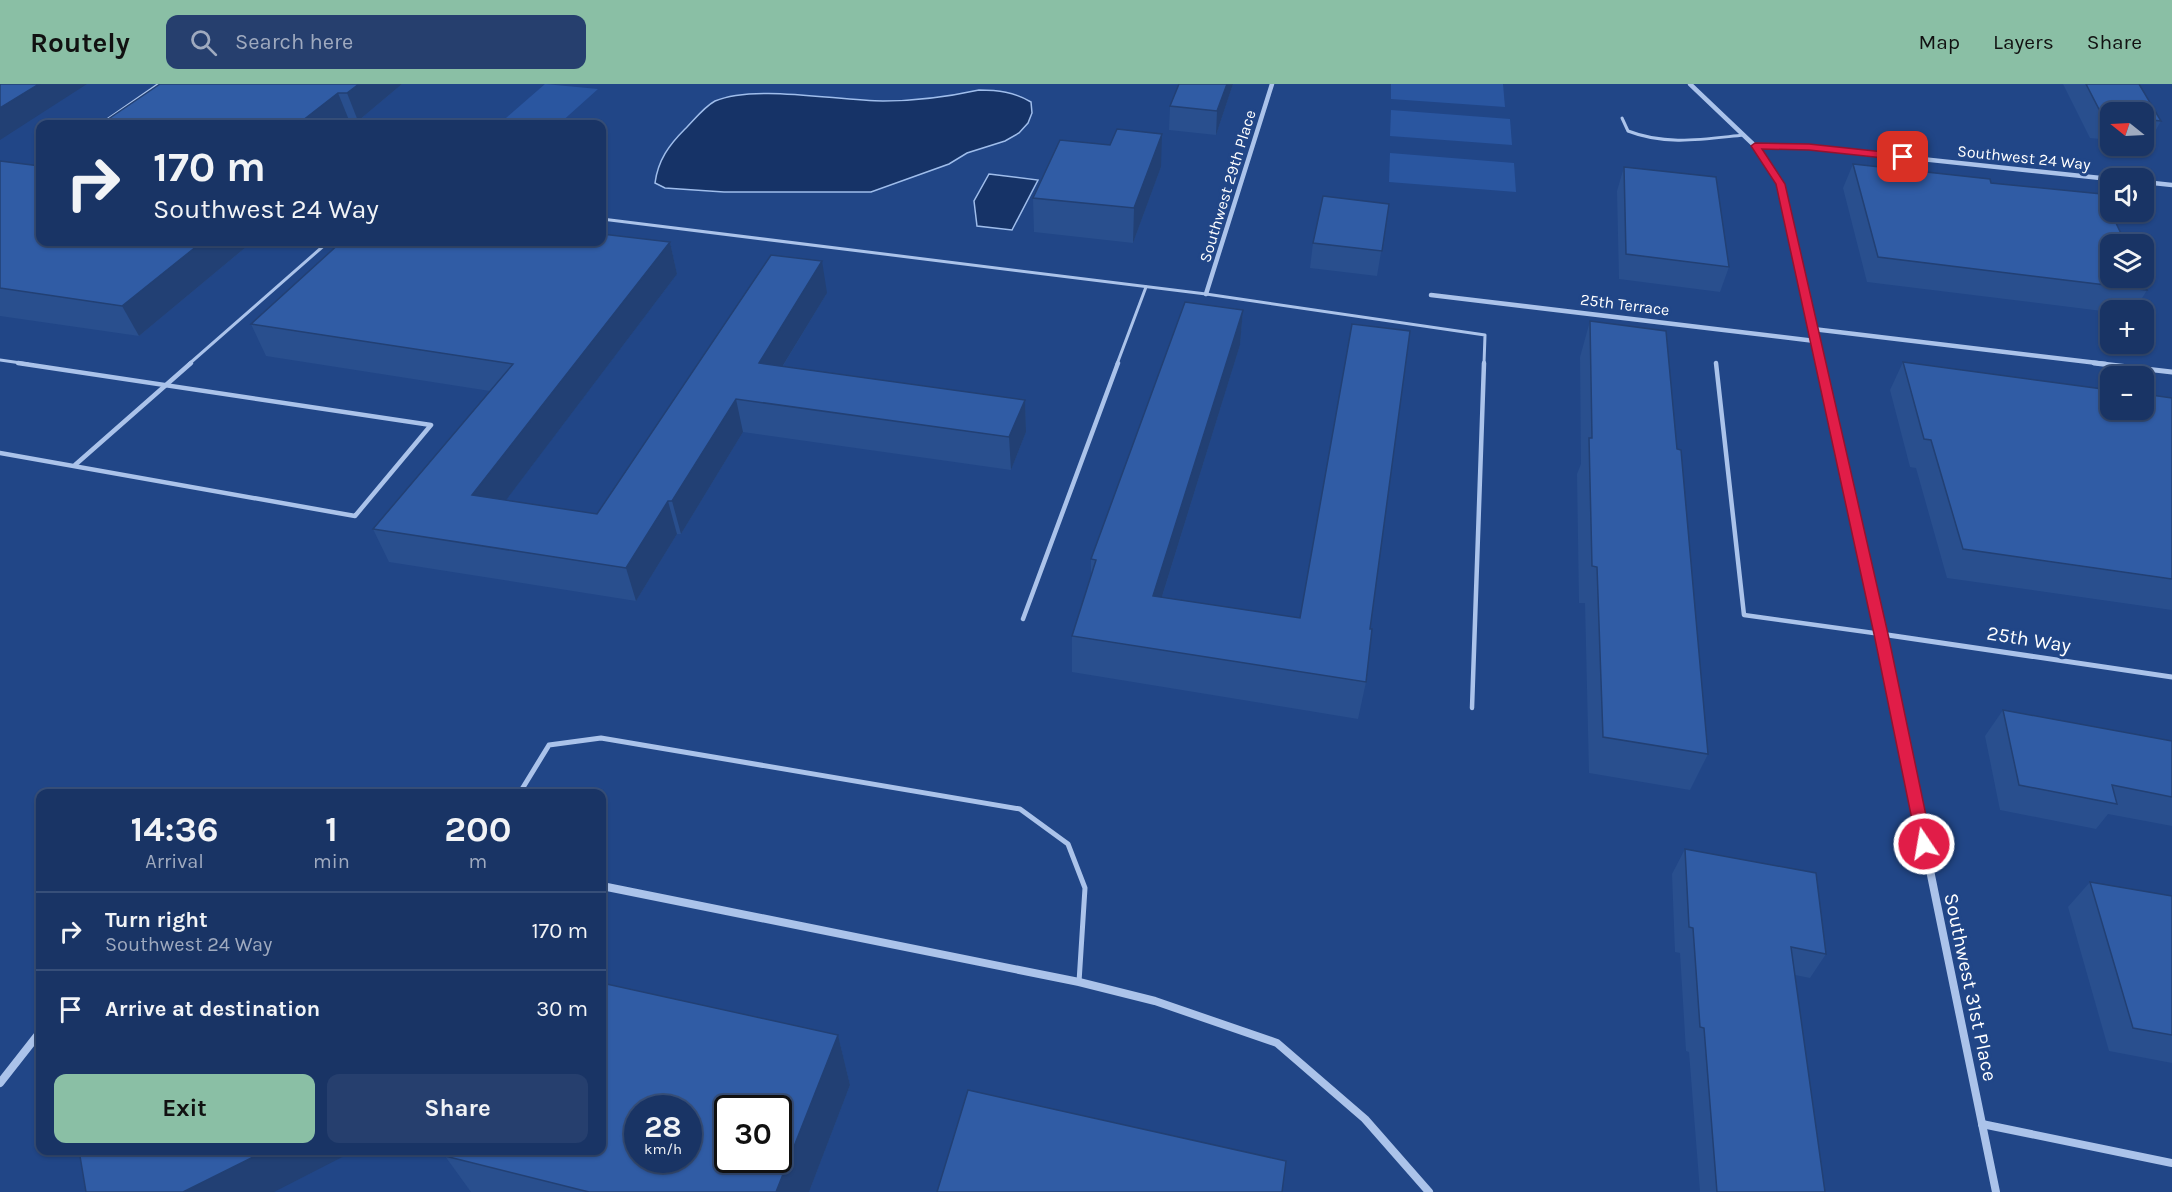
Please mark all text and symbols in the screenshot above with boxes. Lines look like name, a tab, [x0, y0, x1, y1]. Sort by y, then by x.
search box	[166, 15, 586, 69]
text: Routely	[30, 26, 130, 59]
icon: search	[187, 26, 220, 59]
text: Search here	[235, 29, 353, 55]
text: Map	[1918, 30, 1960, 54]
text: Layers	[1993, 30, 2054, 54]
text: Share	[2087, 30, 2142, 54]
north arrow	[2100, 102, 2154, 156]
map controls	[2100, 102, 2154, 420]
street label: Southwest 29th Place	[1195, 108, 1260, 265]
pin	[1877, 131, 1928, 182]
icon: arrive	[1886, 140, 1919, 173]
street label: Southwest 24 Way	[1956, 141, 2092, 174]
text: 170 m	[153, 142, 266, 192]
icon: right	[54, 144, 132, 222]
button: sound	[2100, 168, 2154, 222]
text: Southwest 24 Way	[153, 193, 379, 225]
button: layers	[2100, 234, 2154, 288]
street label: 25th Terrace	[1579, 290, 1671, 319]
button: +	[2100, 300, 2154, 354]
button: −	[2100, 366, 2154, 420]
street label: 25th Way	[1985, 622, 2073, 657]
text: 14:36	[130, 808, 219, 850]
text: 1	[325, 808, 338, 850]
text: 200	[444, 808, 512, 850]
position arrow	[1892, 812, 1956, 876]
text: Arrival	[145, 850, 204, 873]
text: min	[313, 850, 350, 873]
text: m	[469, 850, 487, 873]
street label: Southwest 31st Place	[1939, 891, 2002, 1083]
text: Turn right	[105, 907, 208, 933]
icon: right	[54, 915, 87, 948]
text: 170 m	[532, 918, 588, 944]
text: Southwest 24 Way	[105, 933, 272, 956]
icon: arrive	[54, 993, 87, 1026]
text: Arrive at destination	[105, 996, 320, 1022]
text: 30 m	[536, 996, 588, 1022]
button: Exit	[54, 1074, 315, 1143]
button: Share	[327, 1074, 588, 1143]
speed limit sign: 30	[714, 1095, 792, 1173]
text: 28	[644, 1109, 682, 1145]
text: km/h	[644, 1140, 682, 1158]

